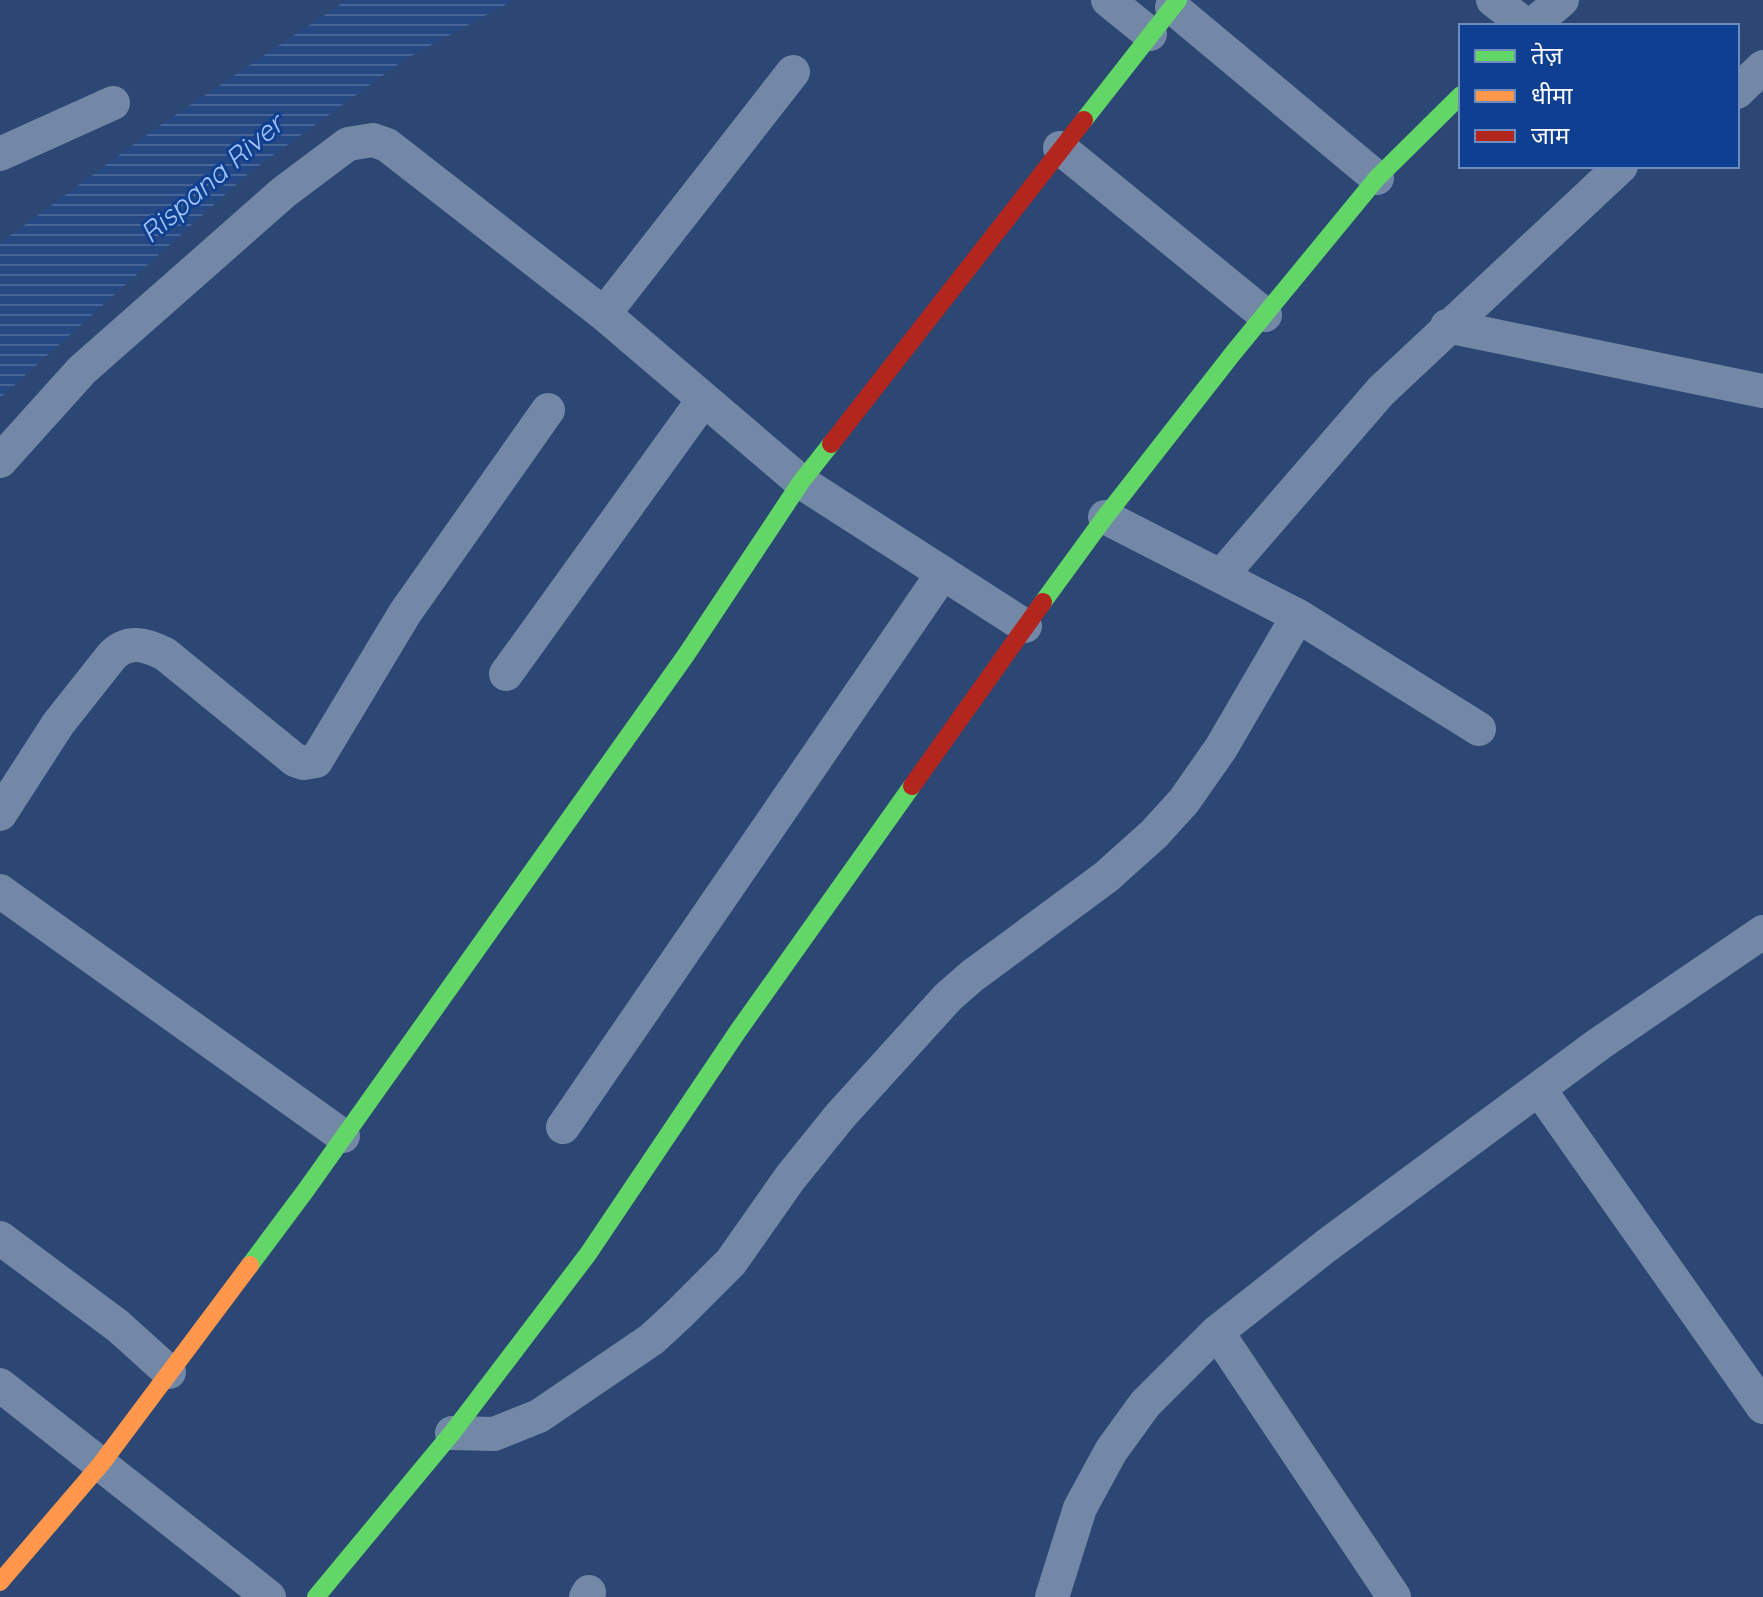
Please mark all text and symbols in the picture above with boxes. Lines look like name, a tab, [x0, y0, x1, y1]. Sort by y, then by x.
legend	[1459, 24, 1739, 168]
text: तेज़	[1531, 40, 1564, 70]
text: धीमा	[1531, 80, 1573, 110]
water label: Rispana River	[132, 104, 292, 250]
text: जाम	[1531, 120, 1570, 150]

